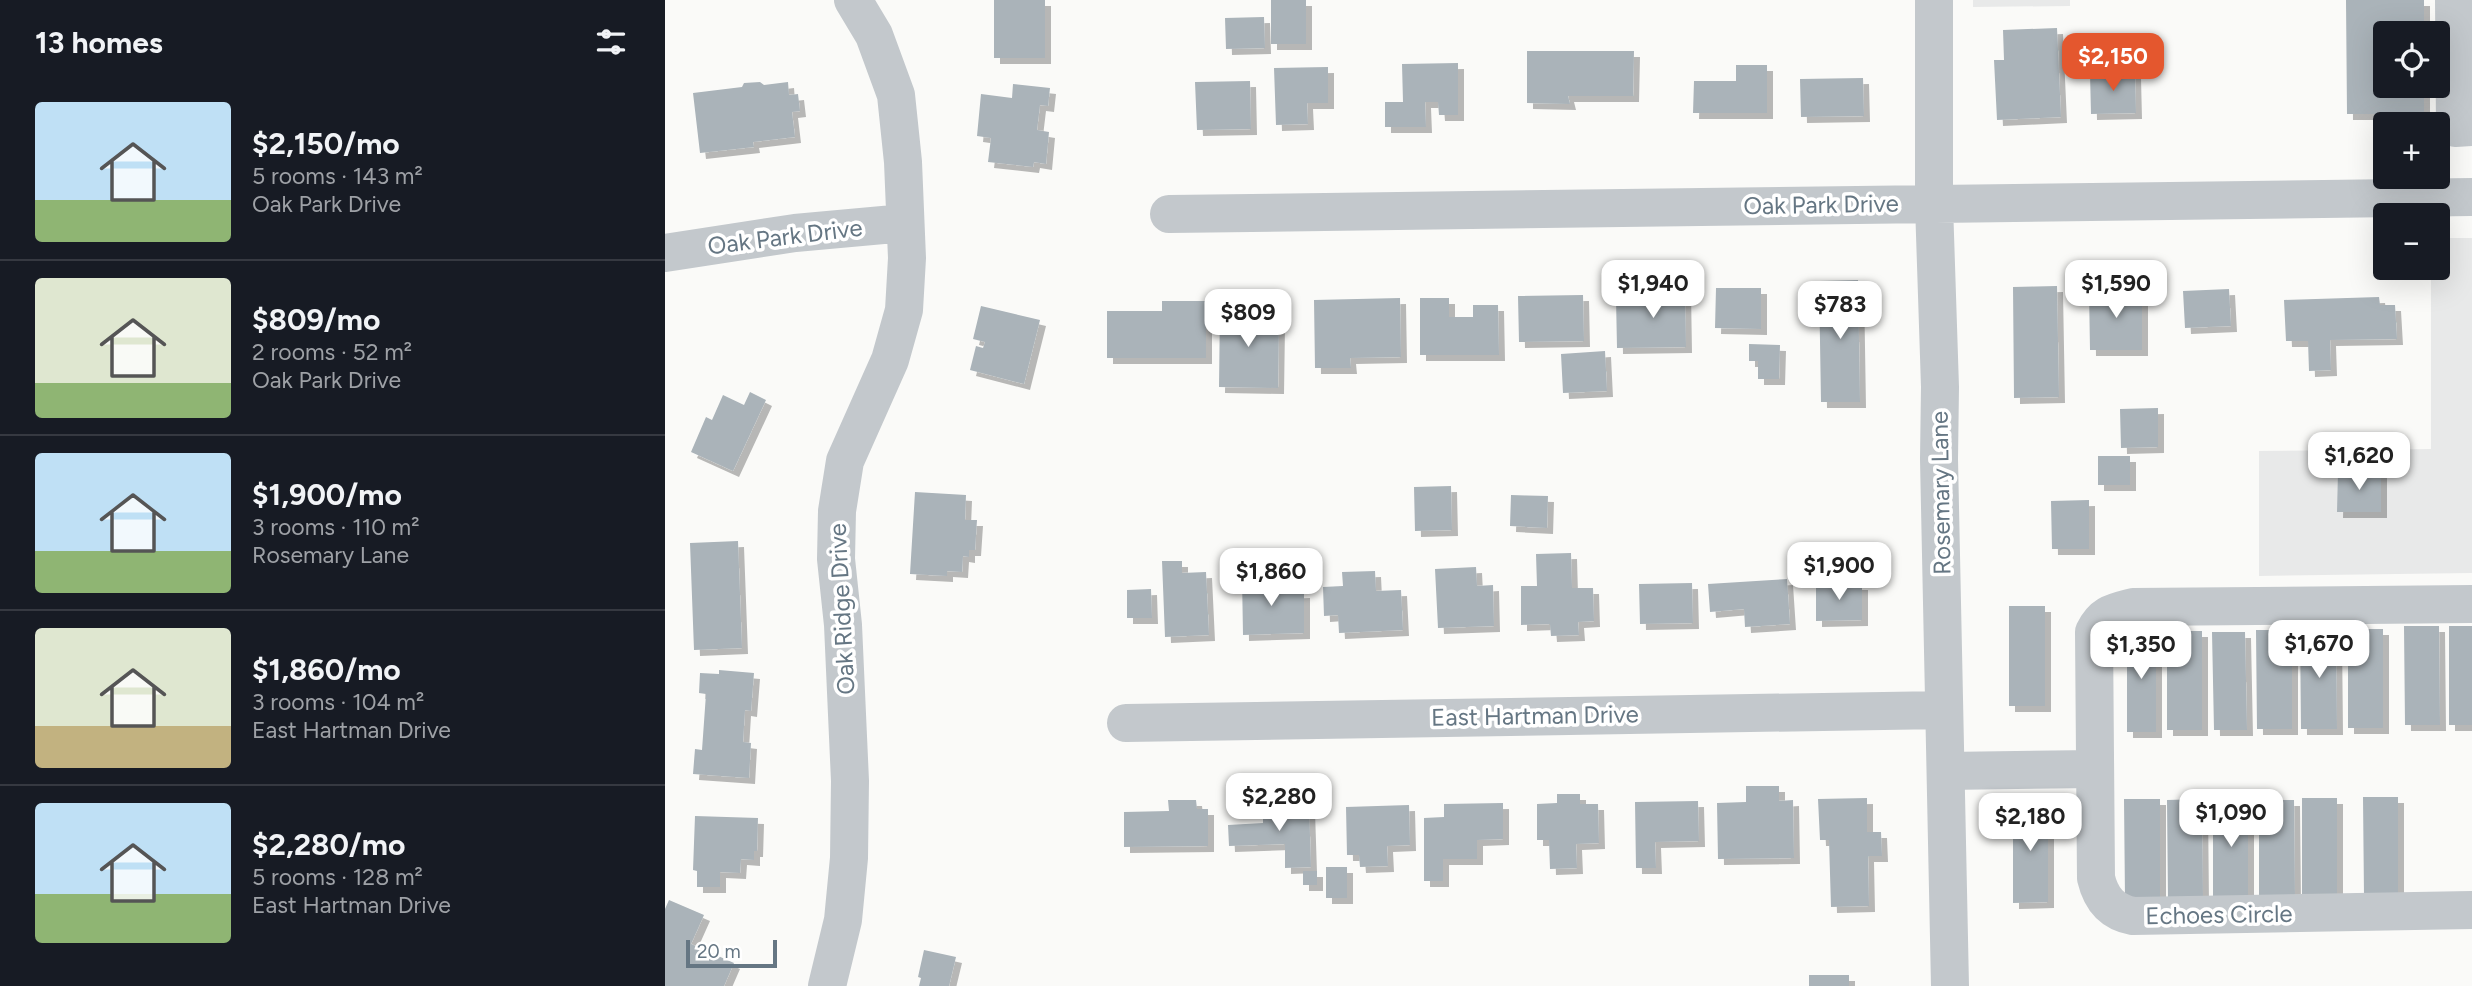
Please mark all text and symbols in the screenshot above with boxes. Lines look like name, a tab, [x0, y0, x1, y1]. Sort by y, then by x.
map controls	[2373, 21, 2450, 280]
button: locate	[2373, 21, 2450, 98]
icon: filters	[592, 23, 630, 61]
text: 13 homes	[35, 24, 163, 61]
pin: $2,150	[2056, 34, 2170, 93]
text: $2,150	[2078, 42, 2148, 70]
button: +	[2373, 112, 2450, 189]
text: $2,150/mo	[252, 125, 400, 162]
icon: home	[91, 130, 175, 214]
text: 5 rooms · 143 m²	[252, 162, 423, 190]
street label: Oak Park Drive	[1743, 189, 1899, 220]
text: Oak Park Drive	[252, 190, 401, 218]
button: −	[2373, 203, 2450, 280]
street label: Oak Park Drive	[706, 213, 864, 260]
pin: $1,940	[1596, 260, 1710, 320]
pin: $1,590	[2059, 260, 2173, 320]
text: $1,940	[1617, 269, 1689, 297]
text: $1,590	[2081, 269, 2151, 297]
pin: $783	[1799, 282, 1881, 341]
pin: $809	[1207, 290, 1289, 349]
text: $783	[1814, 290, 1866, 318]
text: $809	[1220, 298, 1276, 326]
text: $809/mo	[252, 301, 380, 338]
icon: home	[91, 306, 175, 390]
text: 2 rooms · 52 m²	[252, 338, 412, 366]
text: Oak Park Drive	[252, 366, 401, 394]
street label: Rosemary Lane	[1925, 411, 1956, 575]
pin: $1,620	[2302, 433, 2416, 492]
text: $1,620	[2324, 441, 2394, 469]
text: $1,900/mo	[252, 476, 402, 513]
icon: home	[91, 481, 175, 565]
text: 3 rooms · 110 m²	[252, 513, 419, 541]
street label: Oak Ridge Drive	[823, 523, 860, 696]
text: Rosemary Lane	[252, 541, 409, 569]
pin: $1,900	[1782, 542, 1896, 602]
pin: $1,860	[1214, 548, 1328, 608]
text: $1,900	[1803, 551, 1875, 579]
text: $1,860	[1236, 557, 1306, 585]
pin: $1,670	[2262, 620, 2376, 680]
pin: $1,350	[2084, 622, 2198, 681]
text: $1,670	[2284, 629, 2354, 657]
text: $1,350	[2106, 630, 2176, 658]
text: $1,860/mo	[252, 651, 401, 688]
icon: home	[91, 656, 175, 740]
text: 3 rooms · 104 m²	[252, 688, 424, 716]
street label: East Hartman Drive	[1431, 699, 1639, 732]
text: East Hartman Drive	[252, 716, 451, 744]
pin: $2,280	[1222, 774, 1336, 833]
text: $2,280	[1242, 782, 1316, 810]
pin: $1,090	[2174, 790, 2288, 849]
pin: $2,180	[1973, 794, 2087, 853]
text: $1,090	[2195, 798, 2267, 826]
text: $2,180	[1995, 802, 2065, 830]
text: $2,280/mo	[252, 826, 405, 863]
icon: home	[91, 831, 175, 915]
text: 5 rooms · 128 m²	[252, 863, 423, 891]
text: East Hartman Drive	[252, 891, 451, 919]
street label: Echoes Circle	[2145, 899, 2293, 930]
scale bar	[686, 937, 777, 969]
text: 20 m	[697, 940, 741, 963]

